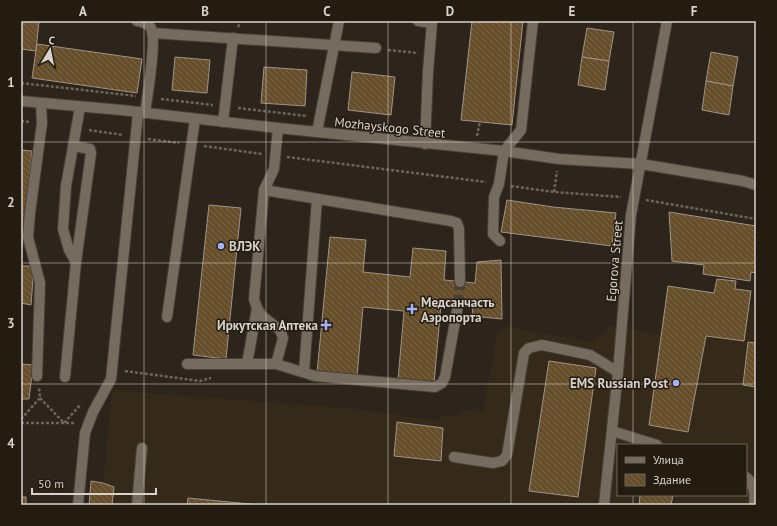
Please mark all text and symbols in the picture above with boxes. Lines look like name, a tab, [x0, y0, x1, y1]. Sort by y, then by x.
text: A	[79, 3, 87, 20]
text: B	[201, 3, 209, 20]
text: C	[323, 3, 331, 20]
text: D	[446, 3, 454, 20]
text: E	[569, 3, 576, 20]
text: F	[691, 3, 698, 20]
north arrow	[30, 30, 70, 70]
text: С	[47, 33, 56, 48]
text: 1	[7, 74, 15, 91]
street label: Mozhayskogo Street	[334, 113, 447, 142]
text: 2	[7, 194, 15, 211]
street label: Egorova Street	[602, 219, 627, 302]
place label: ВЛЭК	[229, 238, 260, 255]
marker: ВЛЭК	[216, 241, 226, 251]
place label: Медсанчасть Аэропорта	[421, 294, 495, 326]
marker: Медсанчасть Аэропорта	[406, 303, 418, 315]
text: 3	[7, 315, 15, 332]
place label: Иркутская Аптека	[217, 317, 318, 334]
marker: Иркутская Аптека	[321, 320, 331, 330]
place label: EMS Russian Рost	[570, 375, 668, 392]
marker: EMS Russian Рost	[671, 378, 681, 388]
text: 4	[7, 435, 15, 452]
legend	[617, 444, 747, 496]
text: Улица	[653, 452, 684, 467]
scale bar	[32, 470, 156, 496]
text: Здание	[653, 472, 691, 487]
text: 50 m	[38, 476, 64, 491]

